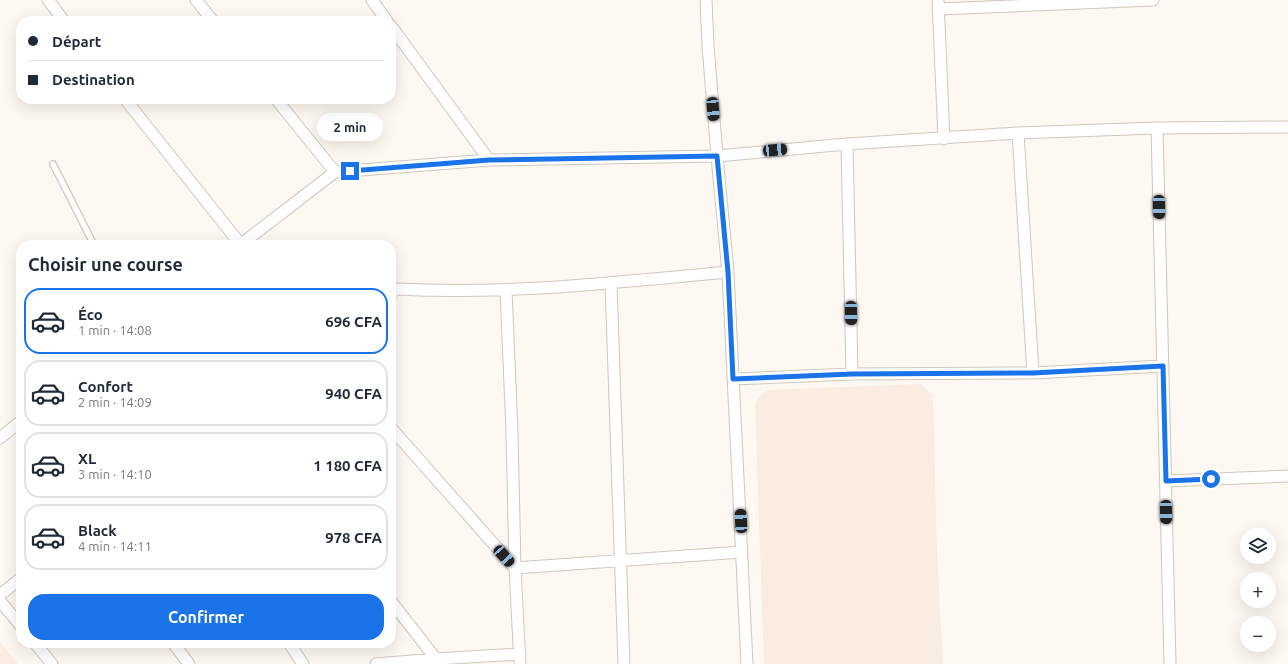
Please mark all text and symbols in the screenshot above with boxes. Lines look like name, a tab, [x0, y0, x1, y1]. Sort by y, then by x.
text: Départ	[52, 33, 101, 50]
text: Destination	[52, 71, 135, 88]
car	[706, 97, 720, 121]
callout: 2 min	[317, 113, 383, 141]
text: 2 min	[334, 120, 366, 134]
car	[763, 143, 787, 157]
route end	[341, 162, 359, 180]
car	[1153, 195, 1165, 219]
text: Choisir une course	[28, 254, 183, 274]
car	[845, 301, 857, 325]
icon: car	[30, 303, 66, 339]
text: Éco	[78, 306, 103, 323]
text: 696 CFA	[325, 313, 382, 330]
text: 1 min · 14:08	[78, 323, 152, 337]
icon: car	[30, 375, 66, 411]
text: Confort	[78, 378, 133, 395]
text: 940 CFA	[325, 385, 382, 402]
text: 2 min · 14:09	[78, 395, 152, 409]
icon: car	[30, 447, 66, 483]
text: XL	[78, 450, 96, 467]
text: 1 180 CFA	[313, 457, 382, 474]
text: 3 min · 14:10	[78, 467, 152, 481]
route start	[1202, 470, 1220, 488]
car	[1160, 500, 1172, 524]
car	[734, 509, 748, 533]
icon: car	[30, 519, 66, 555]
text: Black	[78, 522, 117, 539]
map controls	[1240, 528, 1276, 652]
button: layers	[1240, 528, 1276, 564]
text: 978 CFA	[325, 529, 382, 546]
text: 4 min · 14:11	[78, 539, 152, 553]
car	[492, 543, 516, 569]
button: +	[1240, 572, 1276, 608]
button: Confirmer	[28, 594, 384, 640]
button: −	[1240, 616, 1276, 652]

